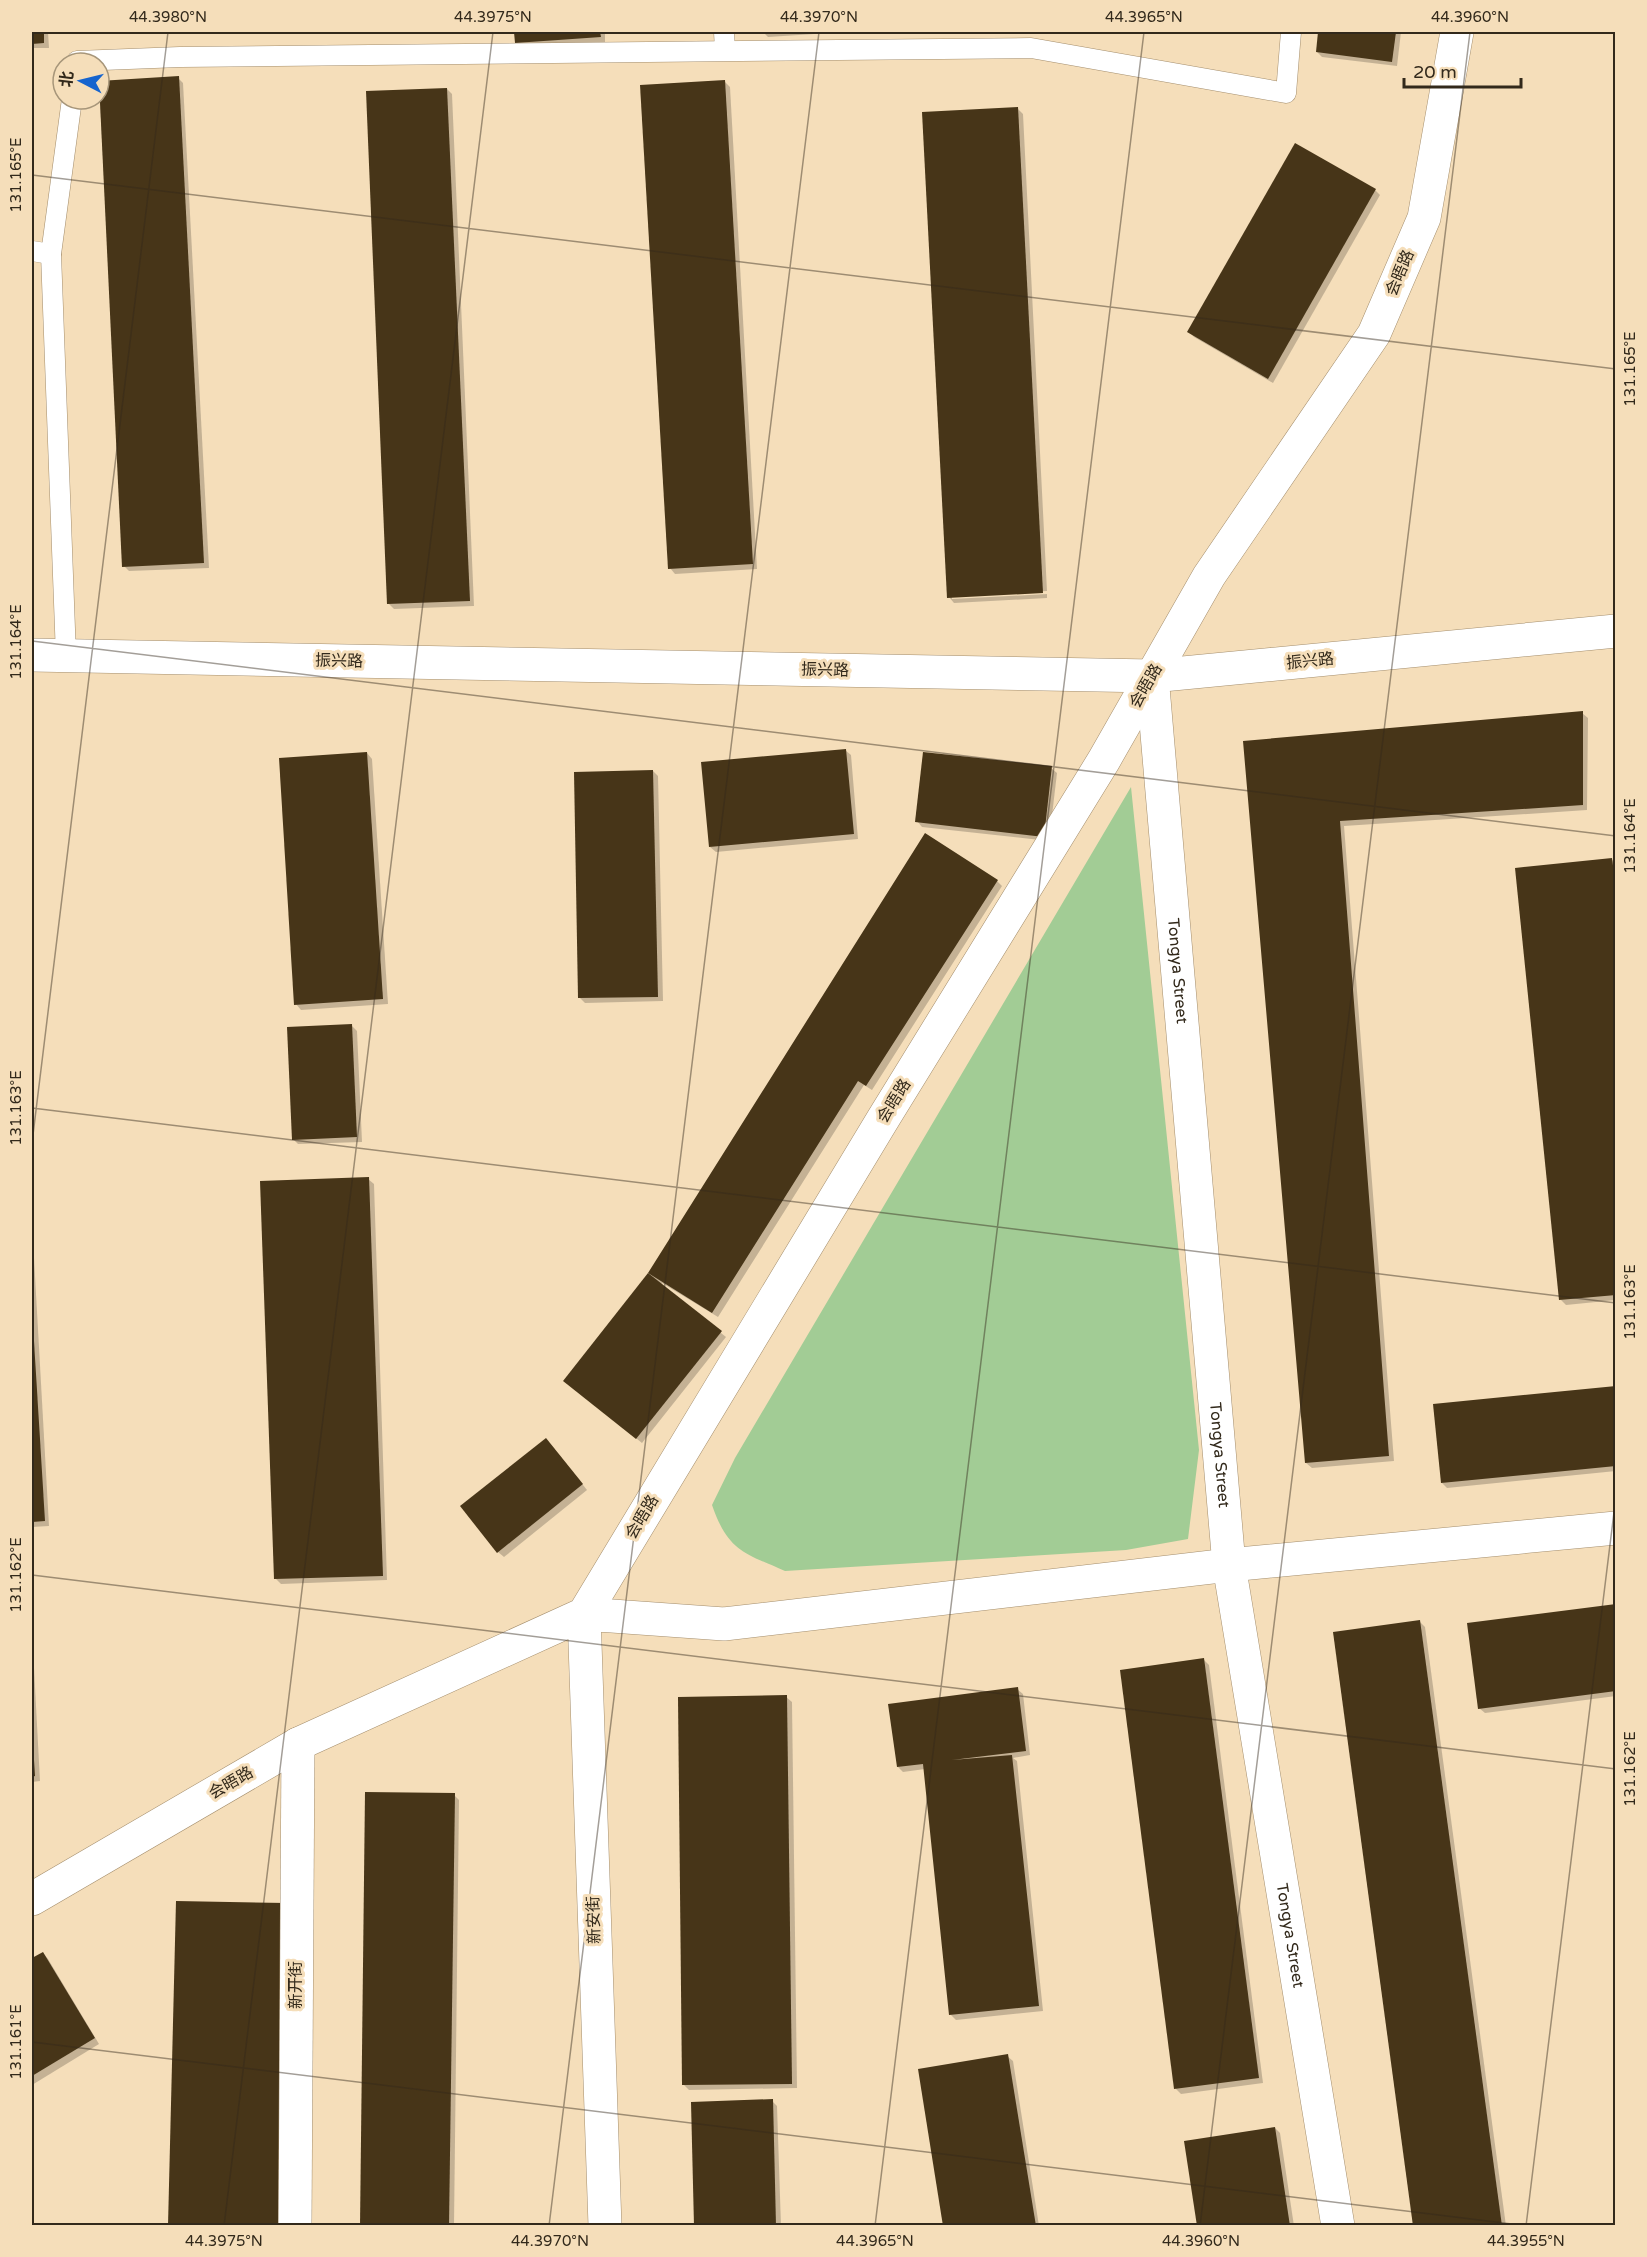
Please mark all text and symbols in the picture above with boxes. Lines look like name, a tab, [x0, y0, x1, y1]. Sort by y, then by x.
text: 44.3980°N	[129, 8, 207, 26]
text: 44.3975°N	[454, 8, 532, 26]
text: 44.3970°N	[780, 8, 858, 26]
text: 44.3965°N	[1105, 8, 1183, 26]
text: 44.3960°N	[1431, 8, 1509, 26]
north arrow	[51, 51, 111, 111]
scale bar	[1404, 51, 1521, 89]
text: 20 m	[1413, 61, 1457, 83]
text: 北	[56, 70, 78, 88]
text: 131.165°E	[7, 137, 25, 213]
street label: 会晤路	[1381, 247, 1419, 299]
text: 131.165°E	[1621, 331, 1639, 407]
text: 131.164°E	[7, 604, 25, 680]
street label: 振兴路	[1285, 649, 1335, 673]
street label: 振兴路	[315, 651, 363, 671]
street label: 振兴路	[801, 660, 849, 680]
street label: 会晤路	[1125, 660, 1167, 712]
text: 131.164°E	[1621, 798, 1639, 874]
street label: Tongya Street	[1163, 917, 1192, 1024]
text: 131.163°E	[7, 1070, 25, 1146]
street label: 会晤路	[873, 1075, 915, 1127]
text: 131.163°E	[1621, 1264, 1639, 1340]
street label: Tongya Street	[1205, 1402, 1234, 1509]
street label: 会晤路	[621, 1491, 663, 1543]
text: 131.162°E	[7, 1537, 25, 1613]
text: 131.162°E	[1621, 1731, 1639, 1807]
street label: 会晤路	[205, 1762, 257, 1804]
street label: Tongya Street	[1272, 1882, 1309, 1989]
street label: 新安街	[583, 1896, 605, 1944]
street label: 新开街	[286, 1961, 306, 2009]
text: 131.161°E	[7, 2004, 25, 2080]
text: 44.3975°N	[185, 2232, 263, 2250]
text: 44.3970°N	[511, 2232, 589, 2250]
text: 44.3965°N	[836, 2232, 914, 2250]
text: 44.3960°N	[1162, 2232, 1240, 2250]
text: 44.3955°N	[1487, 2232, 1565, 2250]

